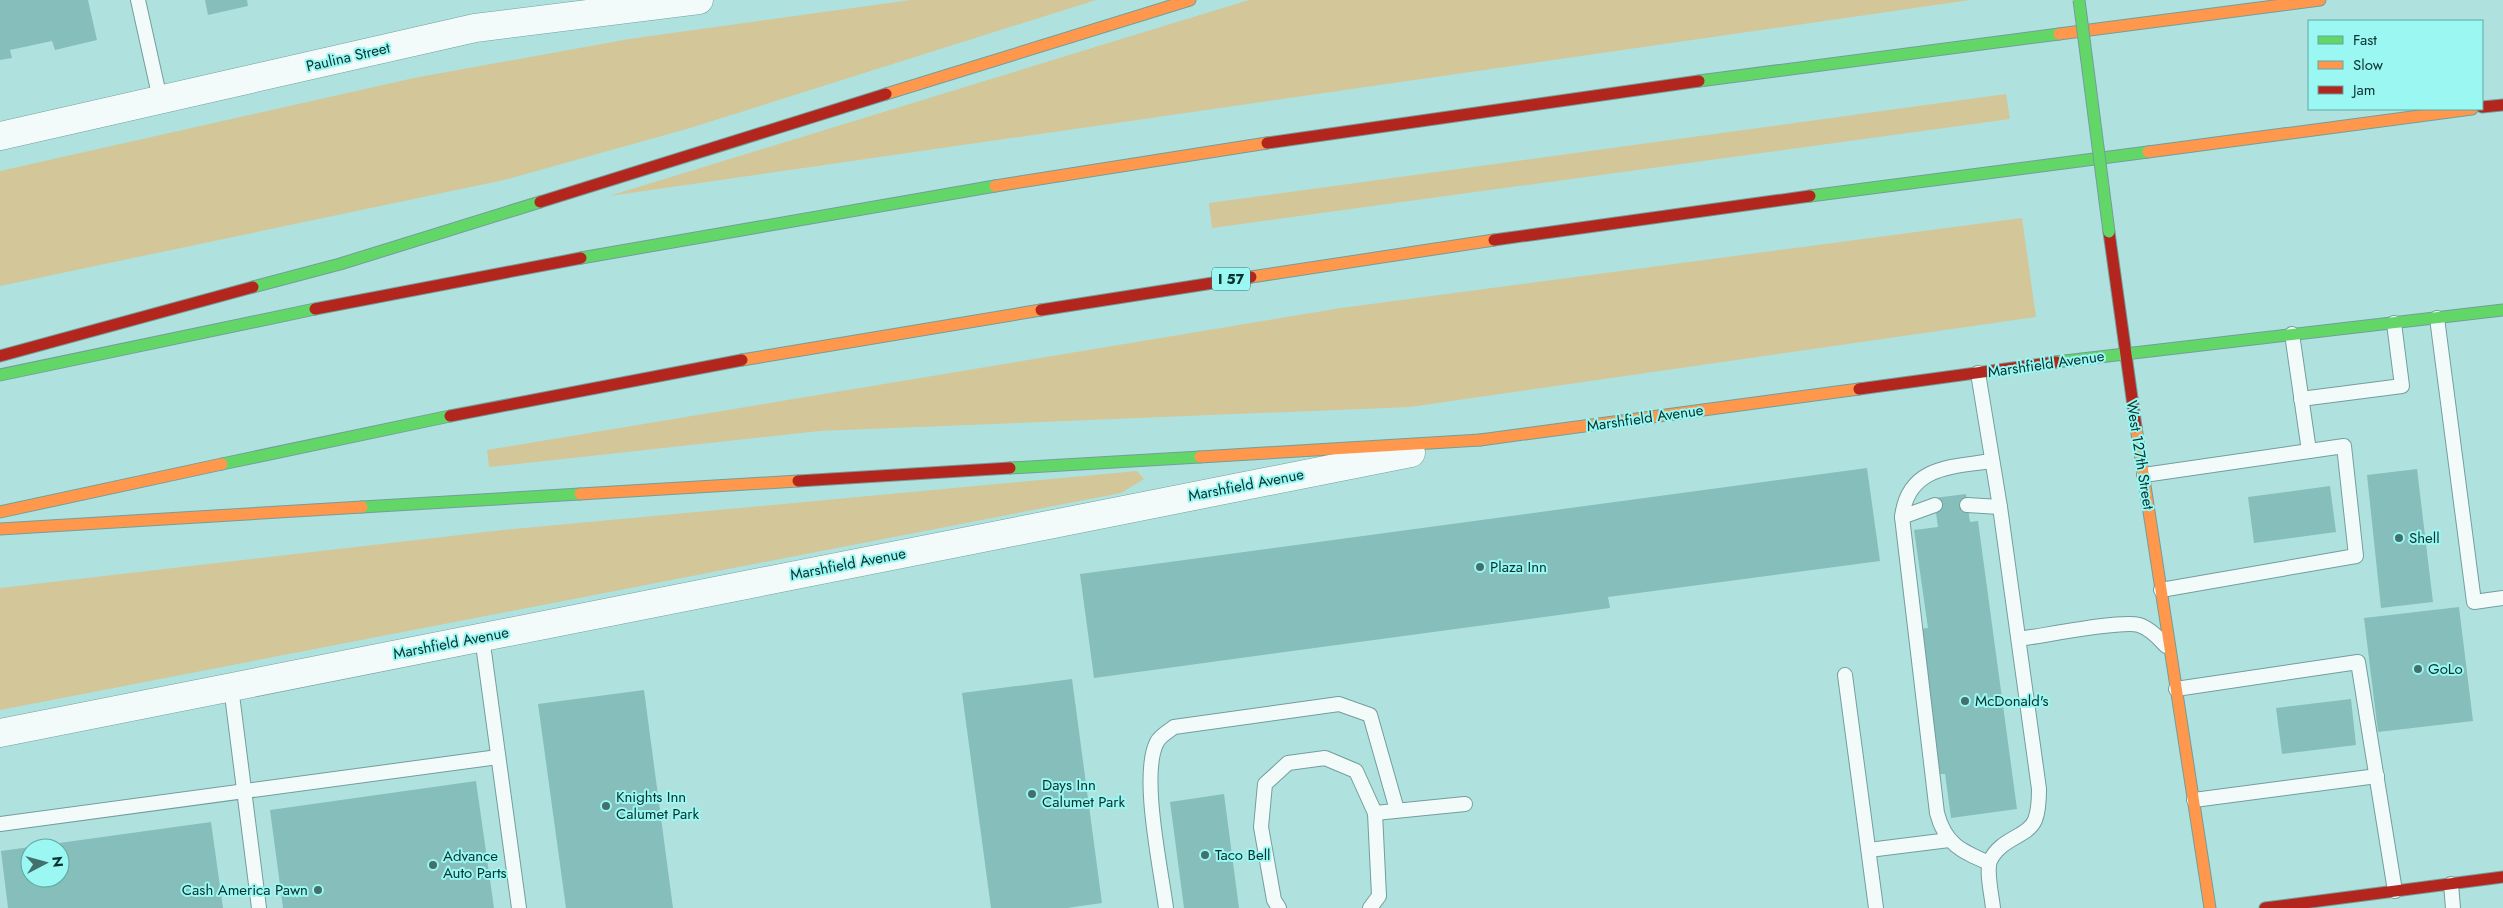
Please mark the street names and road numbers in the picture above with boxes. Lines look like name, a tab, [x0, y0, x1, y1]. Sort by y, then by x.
street label: Paulina Street	[304, 37, 393, 77]
road number: I 57	[1212, 268, 1250, 290]
street label: Marshfield Avenue	[1986, 345, 2106, 383]
street label: Marshfield Avenue	[1585, 399, 1705, 437]
street label: West 127th Street	[2120, 399, 2160, 512]
street label: Marshfield Avenue	[1186, 463, 1306, 507]
street label: Marshfield Avenue	[788, 542, 908, 586]
street label: Marshfield Avenue	[391, 621, 511, 665]

